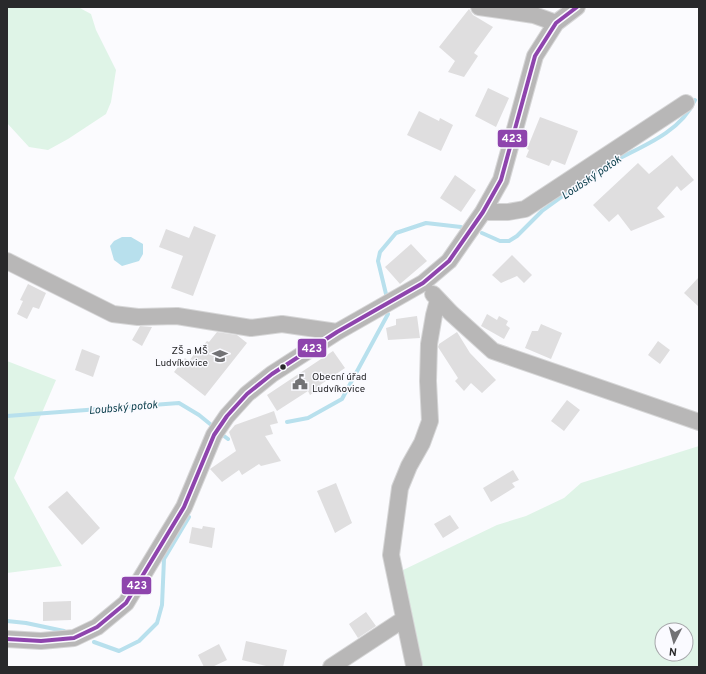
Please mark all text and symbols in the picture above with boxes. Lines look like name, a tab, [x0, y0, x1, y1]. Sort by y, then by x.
line badge: 423	[497, 129, 528, 148]
text: 423	[502, 132, 522, 146]
water label: Loubský potok	[559, 152, 624, 203]
line badge: 423	[297, 338, 327, 358]
text: 423	[302, 342, 322, 356]
place label: ZŠ a MŠ Ludvíkovice	[155, 345, 208, 370]
school or university icon: ZŠ a MŠ Ludvíkovice	[211, 347, 229, 365]
unlabelled marker	[278, 362, 288, 372]
place label: Obecní úřad Ludvíkovice	[312, 371, 367, 396]
public building icon: Obecní úřad Ludvíkovice	[291, 373, 309, 391]
water label: Loubský potok	[88, 398, 159, 418]
line badge: 423	[121, 576, 152, 595]
text: 423	[127, 579, 147, 593]
north arrow	[654, 622, 694, 662]
text: N	[668, 644, 678, 658]

